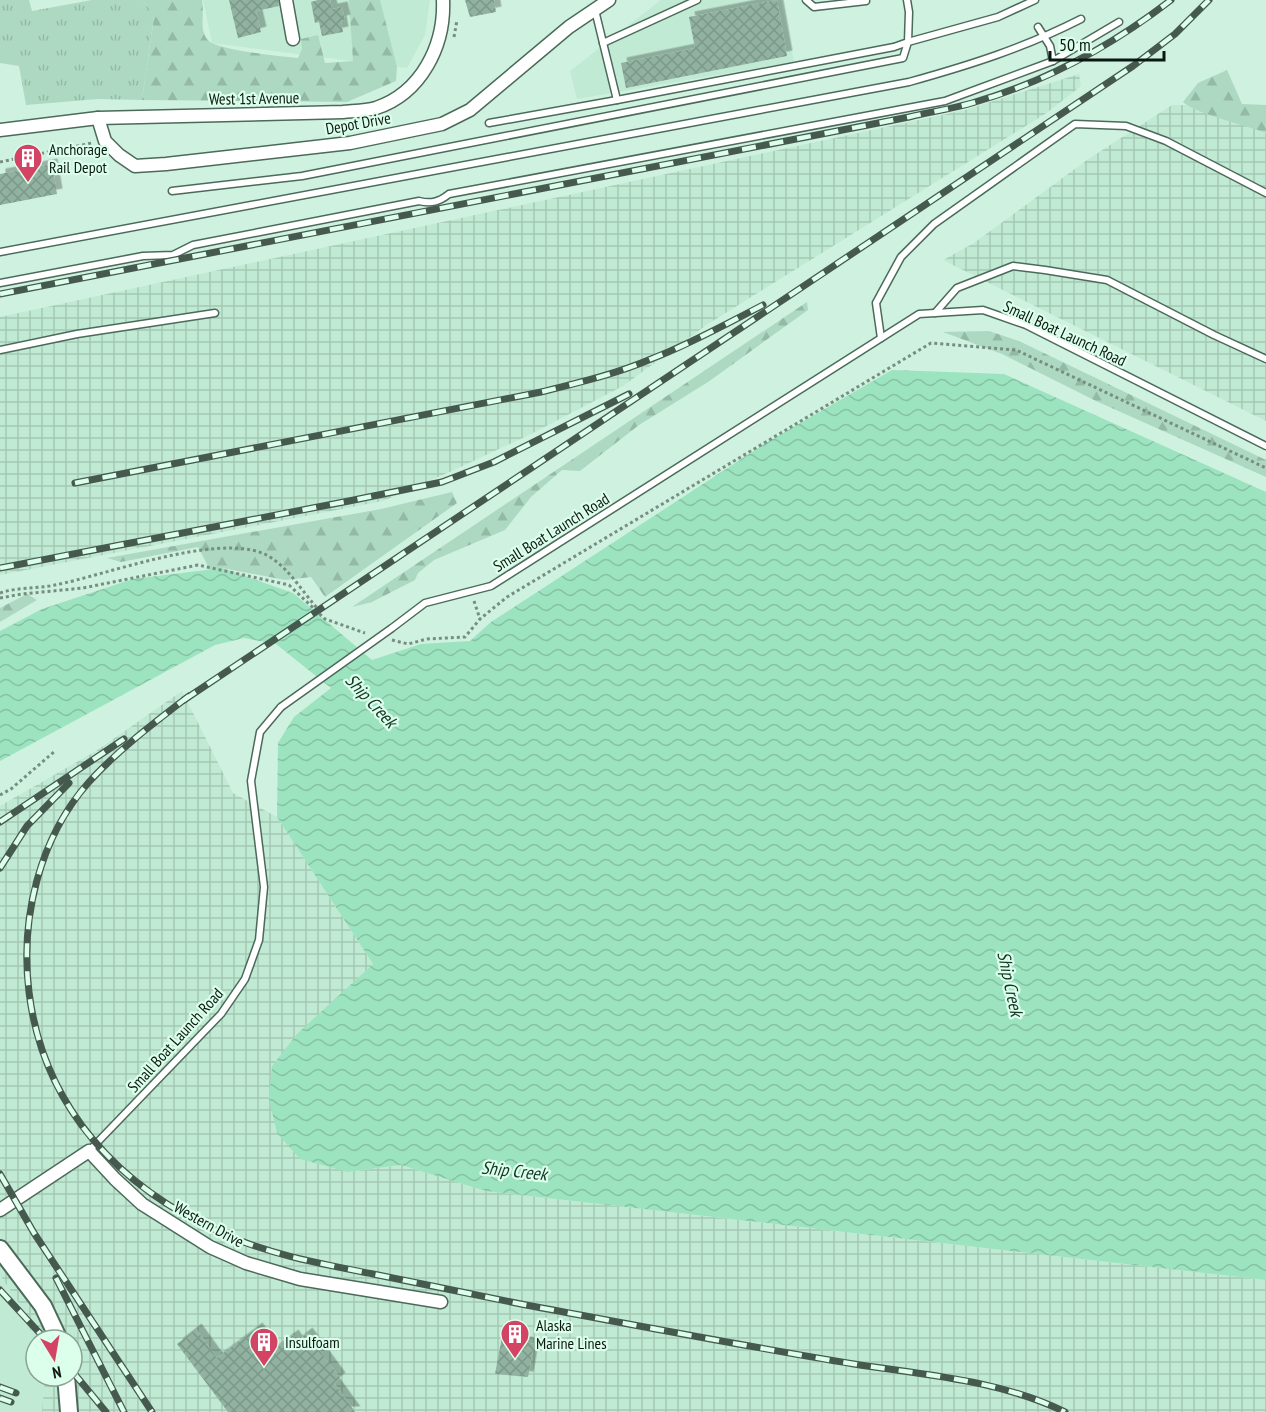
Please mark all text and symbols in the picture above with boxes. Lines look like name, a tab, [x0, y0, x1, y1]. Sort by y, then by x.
scale bar	[1050, 24, 1164, 62]
text: 50 m	[1059, 33, 1091, 56]
street label: West 1st Avenue	[209, 87, 299, 109]
street label: Depot Drive	[324, 107, 392, 139]
place label: Anchorage Rail Depot	[49, 139, 108, 177]
building icon: Anchorage Rail Depot	[12, 142, 44, 184]
street label: Small Boat Launch Road	[1000, 296, 1130, 370]
street label: Small Boat Launch Road	[489, 488, 613, 576]
water label: Ship Creek	[341, 669, 404, 734]
water label: Ship Creek	[992, 949, 1029, 1020]
street label: Small Boat Launch Road	[123, 984, 227, 1096]
water label: Ship Creek	[480, 1156, 550, 1186]
street label: Western Drive	[170, 1197, 248, 1251]
place label: Alaska Marine Lines	[536, 1315, 607, 1353]
building icon: Alaska Marine Lines	[499, 1318, 531, 1360]
building icon: Insulfoam	[248, 1326, 280, 1368]
north arrow	[24, 1328, 84, 1388]
place label: Insulfoam	[285, 1332, 340, 1352]
text: N	[51, 1362, 63, 1383]

